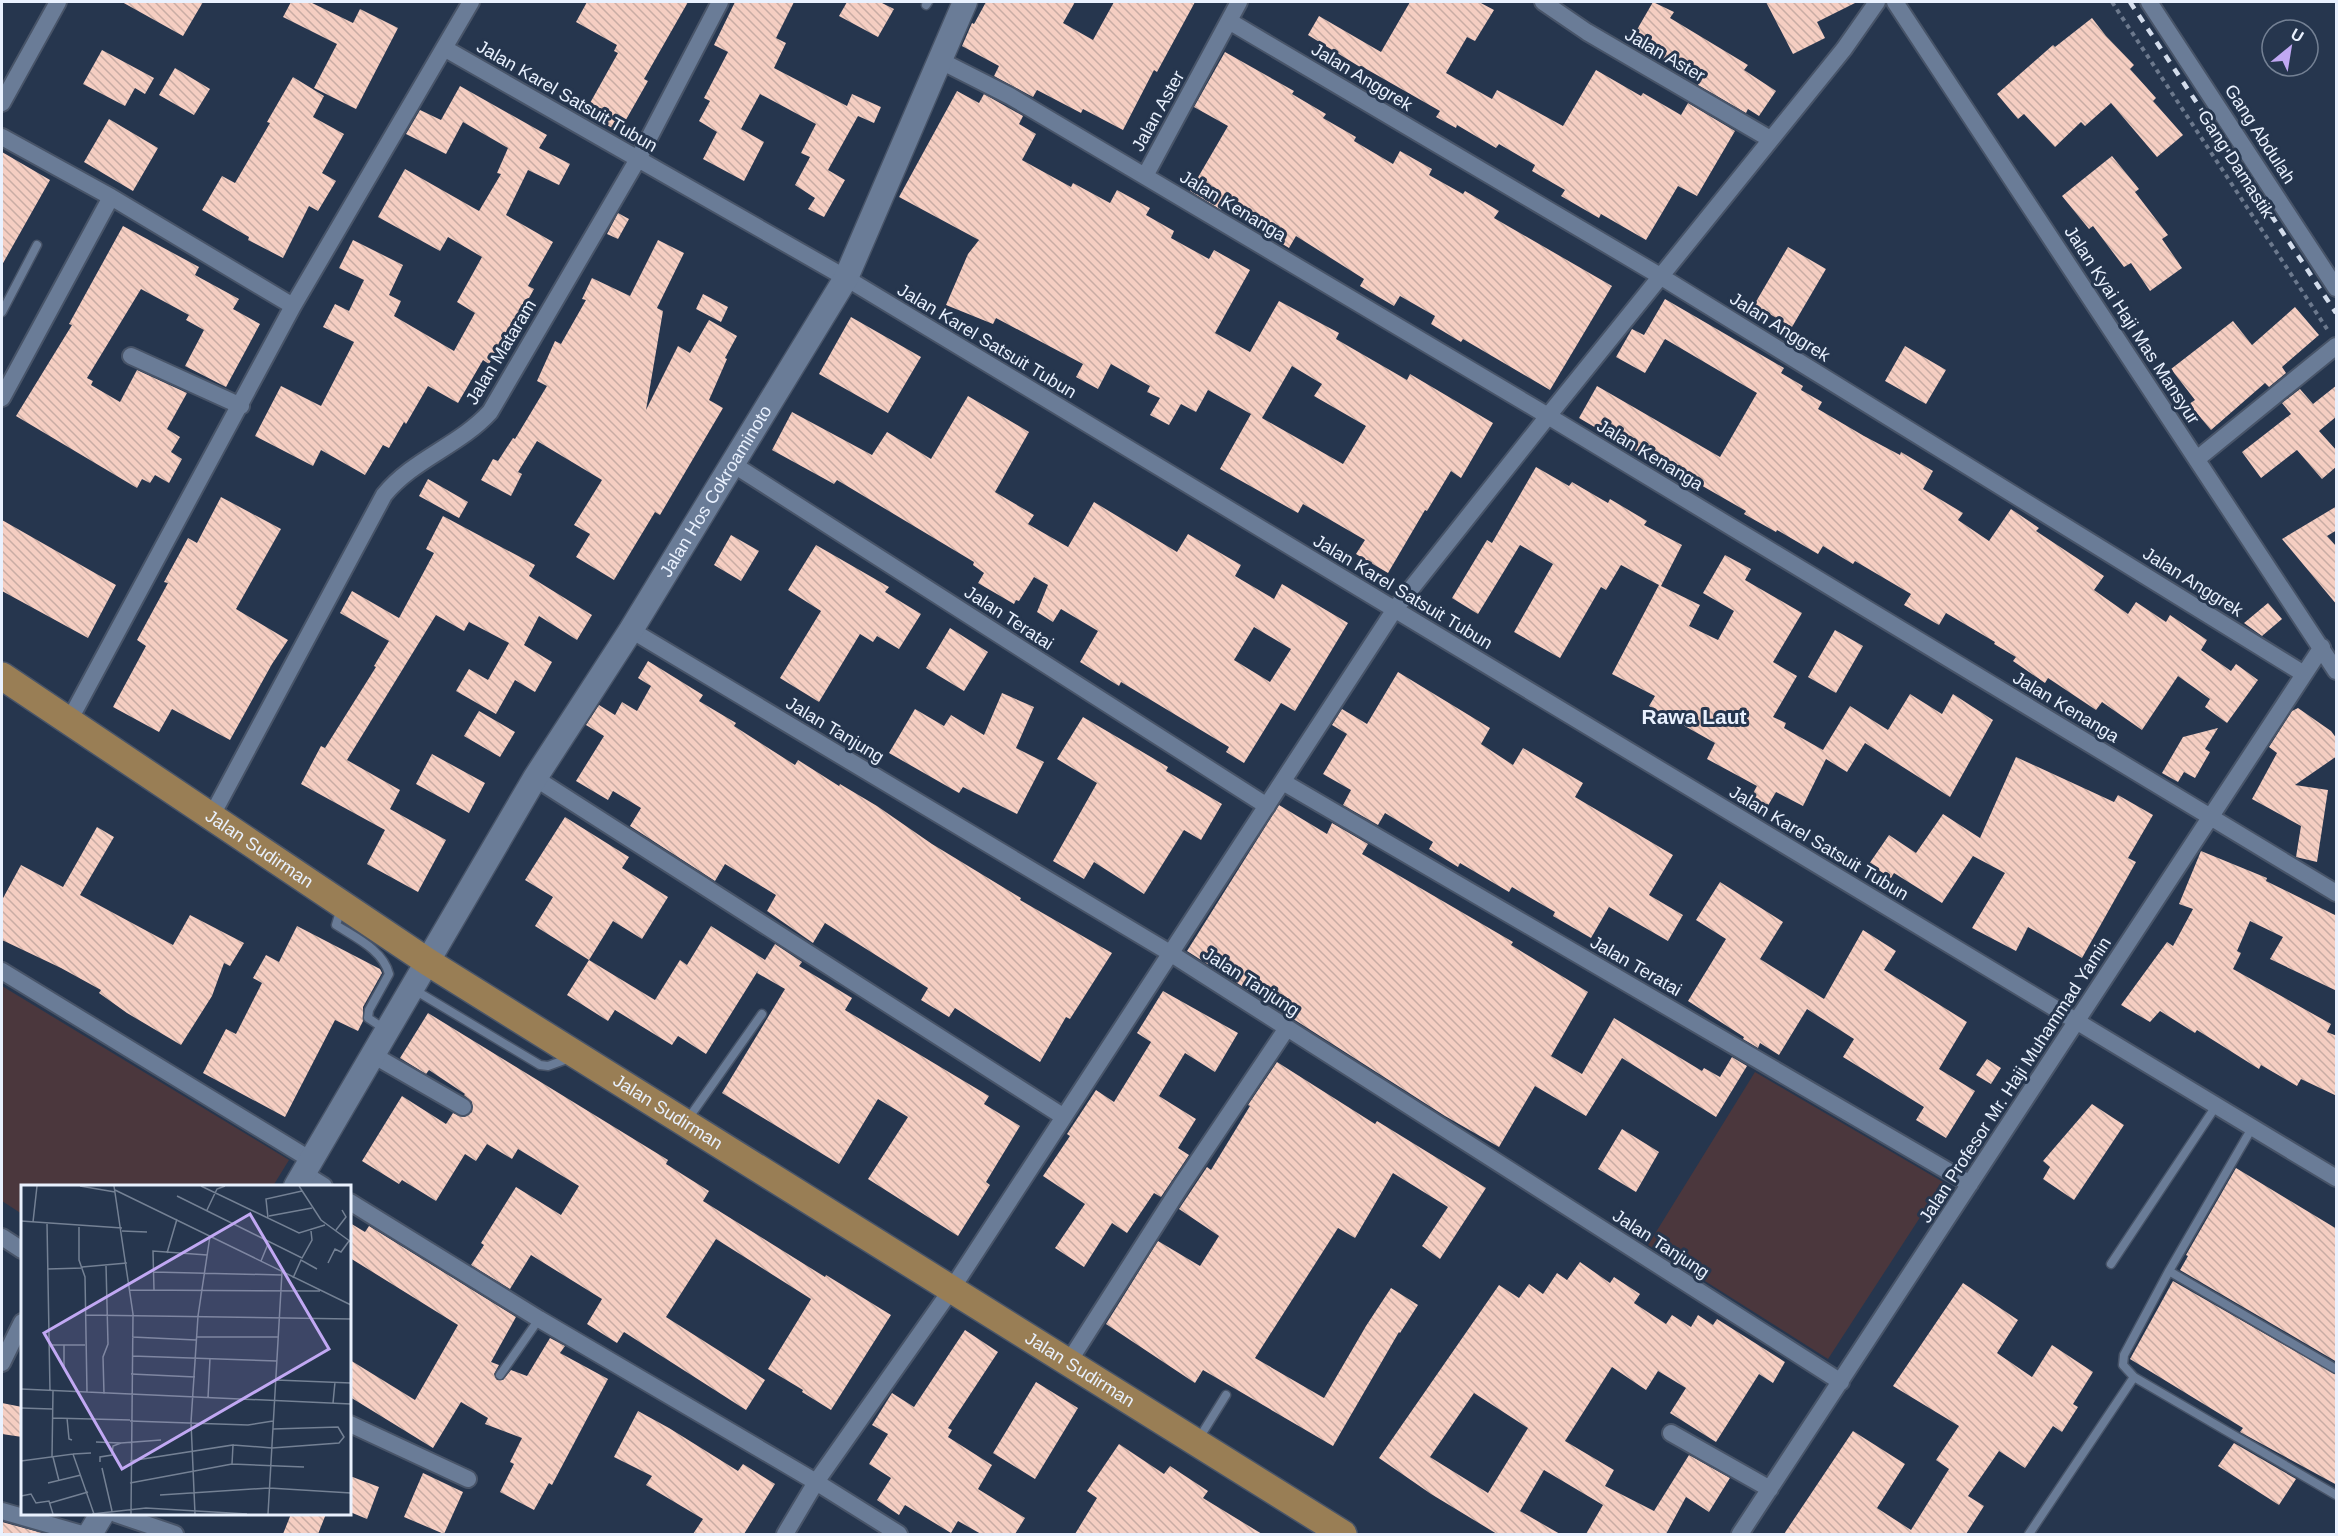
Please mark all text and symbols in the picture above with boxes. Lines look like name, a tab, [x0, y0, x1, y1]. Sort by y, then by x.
north arrow	[2260, 18, 2320, 78]
street label: Jalan Aster	[1621, 24, 1709, 86]
text: U	[2288, 25, 2307, 46]
street label: Jalan Karel Satsuit Tubun	[473, 36, 661, 156]
street label: Jalan Anggrek	[1308, 39, 1417, 115]
street label: Jalan Aster	[1128, 67, 1188, 155]
street label: Gang Abdulah	[2221, 81, 2299, 187]
street label: Gang Damastik	[2194, 107, 2279, 222]
street label: Jalan Kenanga	[1176, 166, 1290, 246]
street label: Jalan Kyai Haji Mas Mansyur	[2060, 222, 2204, 428]
street label: Jalan Karel Satsuit Tubun	[894, 280, 1080, 402]
street label: Jalan Anggrek	[1726, 288, 1835, 366]
street label: Jalan Mataram	[462, 296, 540, 408]
street label: Jalan Hos Cokroaminoto	[656, 402, 776, 580]
street label: Jalan Kenanga	[1593, 415, 1707, 495]
street label: Jalan Karel Satsuit Tubun	[1310, 531, 1496, 653]
street label: Jalan Anggrek	[2139, 543, 2248, 621]
street label: Jalan Teratai	[961, 582, 1057, 654]
street label: Jalan Kenanga	[2009, 667, 2123, 747]
street label: Jalan Tanjung	[782, 693, 888, 767]
district label: Rawa Laut	[1641, 705, 1747, 728]
street label: Jalan Karel Satsuit Tubun	[1726, 782, 1912, 904]
street label: Jalan Sudirman	[202, 806, 317, 892]
street label: Jalan Teratai	[1587, 932, 1685, 1000]
street label: Jalan Profesor Mr. Haji Muhammad Yamin	[1915, 933, 2115, 1227]
street label: Jalan Tanjung	[1199, 943, 1303, 1021]
street label: Jalan Sudirman	[610, 1070, 726, 1154]
inset map	[21, 1185, 351, 1515]
street label: Jalan Tanjung	[1609, 1205, 1713, 1283]
street label: Jalan Sudirman	[1022, 1328, 1138, 1411]

